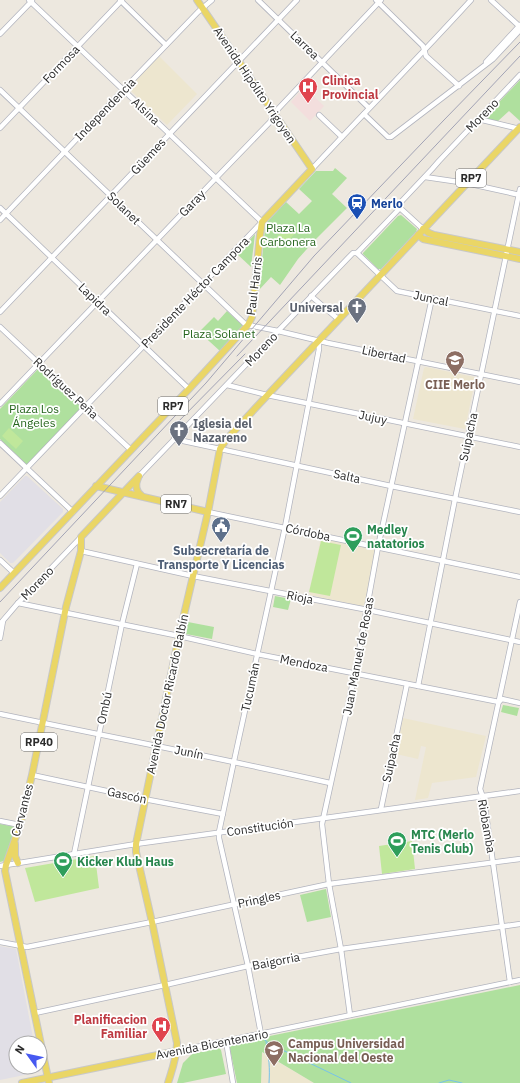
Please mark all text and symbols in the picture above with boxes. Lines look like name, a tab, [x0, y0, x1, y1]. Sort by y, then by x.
street label: Avenida Hipólito Yrigoyen	[210, 24, 300, 146]
street label: Larrea	[288, 28, 323, 63]
street label: Formosa	[39, 41, 83, 86]
place label: Clinica Provincial	[322, 73, 379, 102]
street label: Independencia	[71, 74, 139, 143]
hospital icon: Clinica Provincial	[297, 76, 319, 104]
street label: Alsina	[129, 94, 164, 128]
street label: Moreno	[462, 95, 502, 135]
street label: Güemes	[127, 134, 169, 177]
road number: RP7	[456, 169, 486, 187]
street label: Garay	[176, 186, 208, 220]
street label: Solanet	[104, 188, 144, 228]
station icon: Merlo	[346, 192, 368, 220]
place label: Merlo	[371, 196, 403, 211]
park label: Plaza La Carbonera	[260, 220, 317, 249]
street label: Presidente Héctor Campora	[138, 233, 253, 351]
street label: Paul Harris	[243, 256, 265, 316]
street label: Lapidra	[75, 280, 115, 319]
street label: Juncal	[412, 287, 450, 309]
church icon: Universal	[346, 296, 368, 324]
place label: Universal	[290, 300, 343, 315]
park label: Plaza Solanet	[183, 326, 255, 341]
street label: Moreno	[242, 329, 281, 369]
street label: Libertad	[361, 342, 407, 366]
school or university icon: CIIE Merlo	[444, 349, 466, 377]
street label: Rodríguez Peña	[30, 354, 102, 422]
place label: CIIE Merlo	[425, 377, 485, 392]
road number: RP7	[158, 397, 188, 415]
park label: Plaza Los Ángeles	[9, 401, 59, 430]
street label: Jujuy	[357, 407, 389, 427]
street label: Suipacha	[456, 411, 481, 463]
place label: Iglesia del Nazareno	[193, 416, 252, 445]
church icon: Iglesia del Nazareno	[168, 419, 190, 447]
street label: Salta	[332, 466, 362, 486]
road number: RN7	[161, 495, 191, 513]
public building icon: Subsecretaría de Transporte Y Licencias	[210, 515, 232, 543]
street label: Córdoba	[284, 520, 332, 544]
place label: Medley natatorios	[367, 522, 425, 551]
sports icon: Medley natatorios	[342, 525, 364, 553]
place label: Subsecretaría de Transporte Y Licencias	[157, 543, 285, 572]
street label: Moreno	[17, 563, 57, 603]
street label: Rioja	[285, 587, 315, 607]
street label: Juan Manuel de Rosas	[339, 595, 377, 716]
street label: Avenida Doctor Ricardo Balbín	[143, 613, 191, 775]
street label: Mendoza	[279, 651, 330, 675]
street label: Tucumán	[238, 661, 262, 713]
street label: Ombú	[93, 690, 115, 726]
street label: Suipacha	[379, 732, 404, 784]
road number: RP40	[21, 733, 57, 751]
street label: Junín	[173, 742, 205, 762]
street label: Cervantes	[8, 782, 36, 838]
street label: Gascón	[106, 783, 148, 807]
street label: Riobamba	[475, 798, 499, 855]
street label: Constitución	[226, 815, 294, 839]
place label: MTC (Merlo Tenis Club)	[411, 827, 474, 856]
sports icon: MTC (Merlo Tenis Club)	[386, 830, 408, 858]
sports icon: Kicker Klub Haus	[52, 850, 74, 878]
place label: Kicker Klub Haus	[77, 854, 174, 869]
street label: Pringles	[236, 887, 282, 911]
street label: Baigorria	[251, 949, 302, 973]
place label: Planificacion Familiar	[74, 1012, 147, 1041]
hospital icon: Planificacion Familiar	[150, 1015, 172, 1043]
street label: Avenida Bicentenario	[155, 1026, 270, 1062]
north arrow	[8, 1035, 48, 1075]
place label: Campus Universidad Nacional del Oeste	[288, 1036, 404, 1065]
school or university icon: Campus Universidad Nacional del Oeste	[263, 1039, 285, 1067]
text: N	[12, 1042, 28, 1057]

